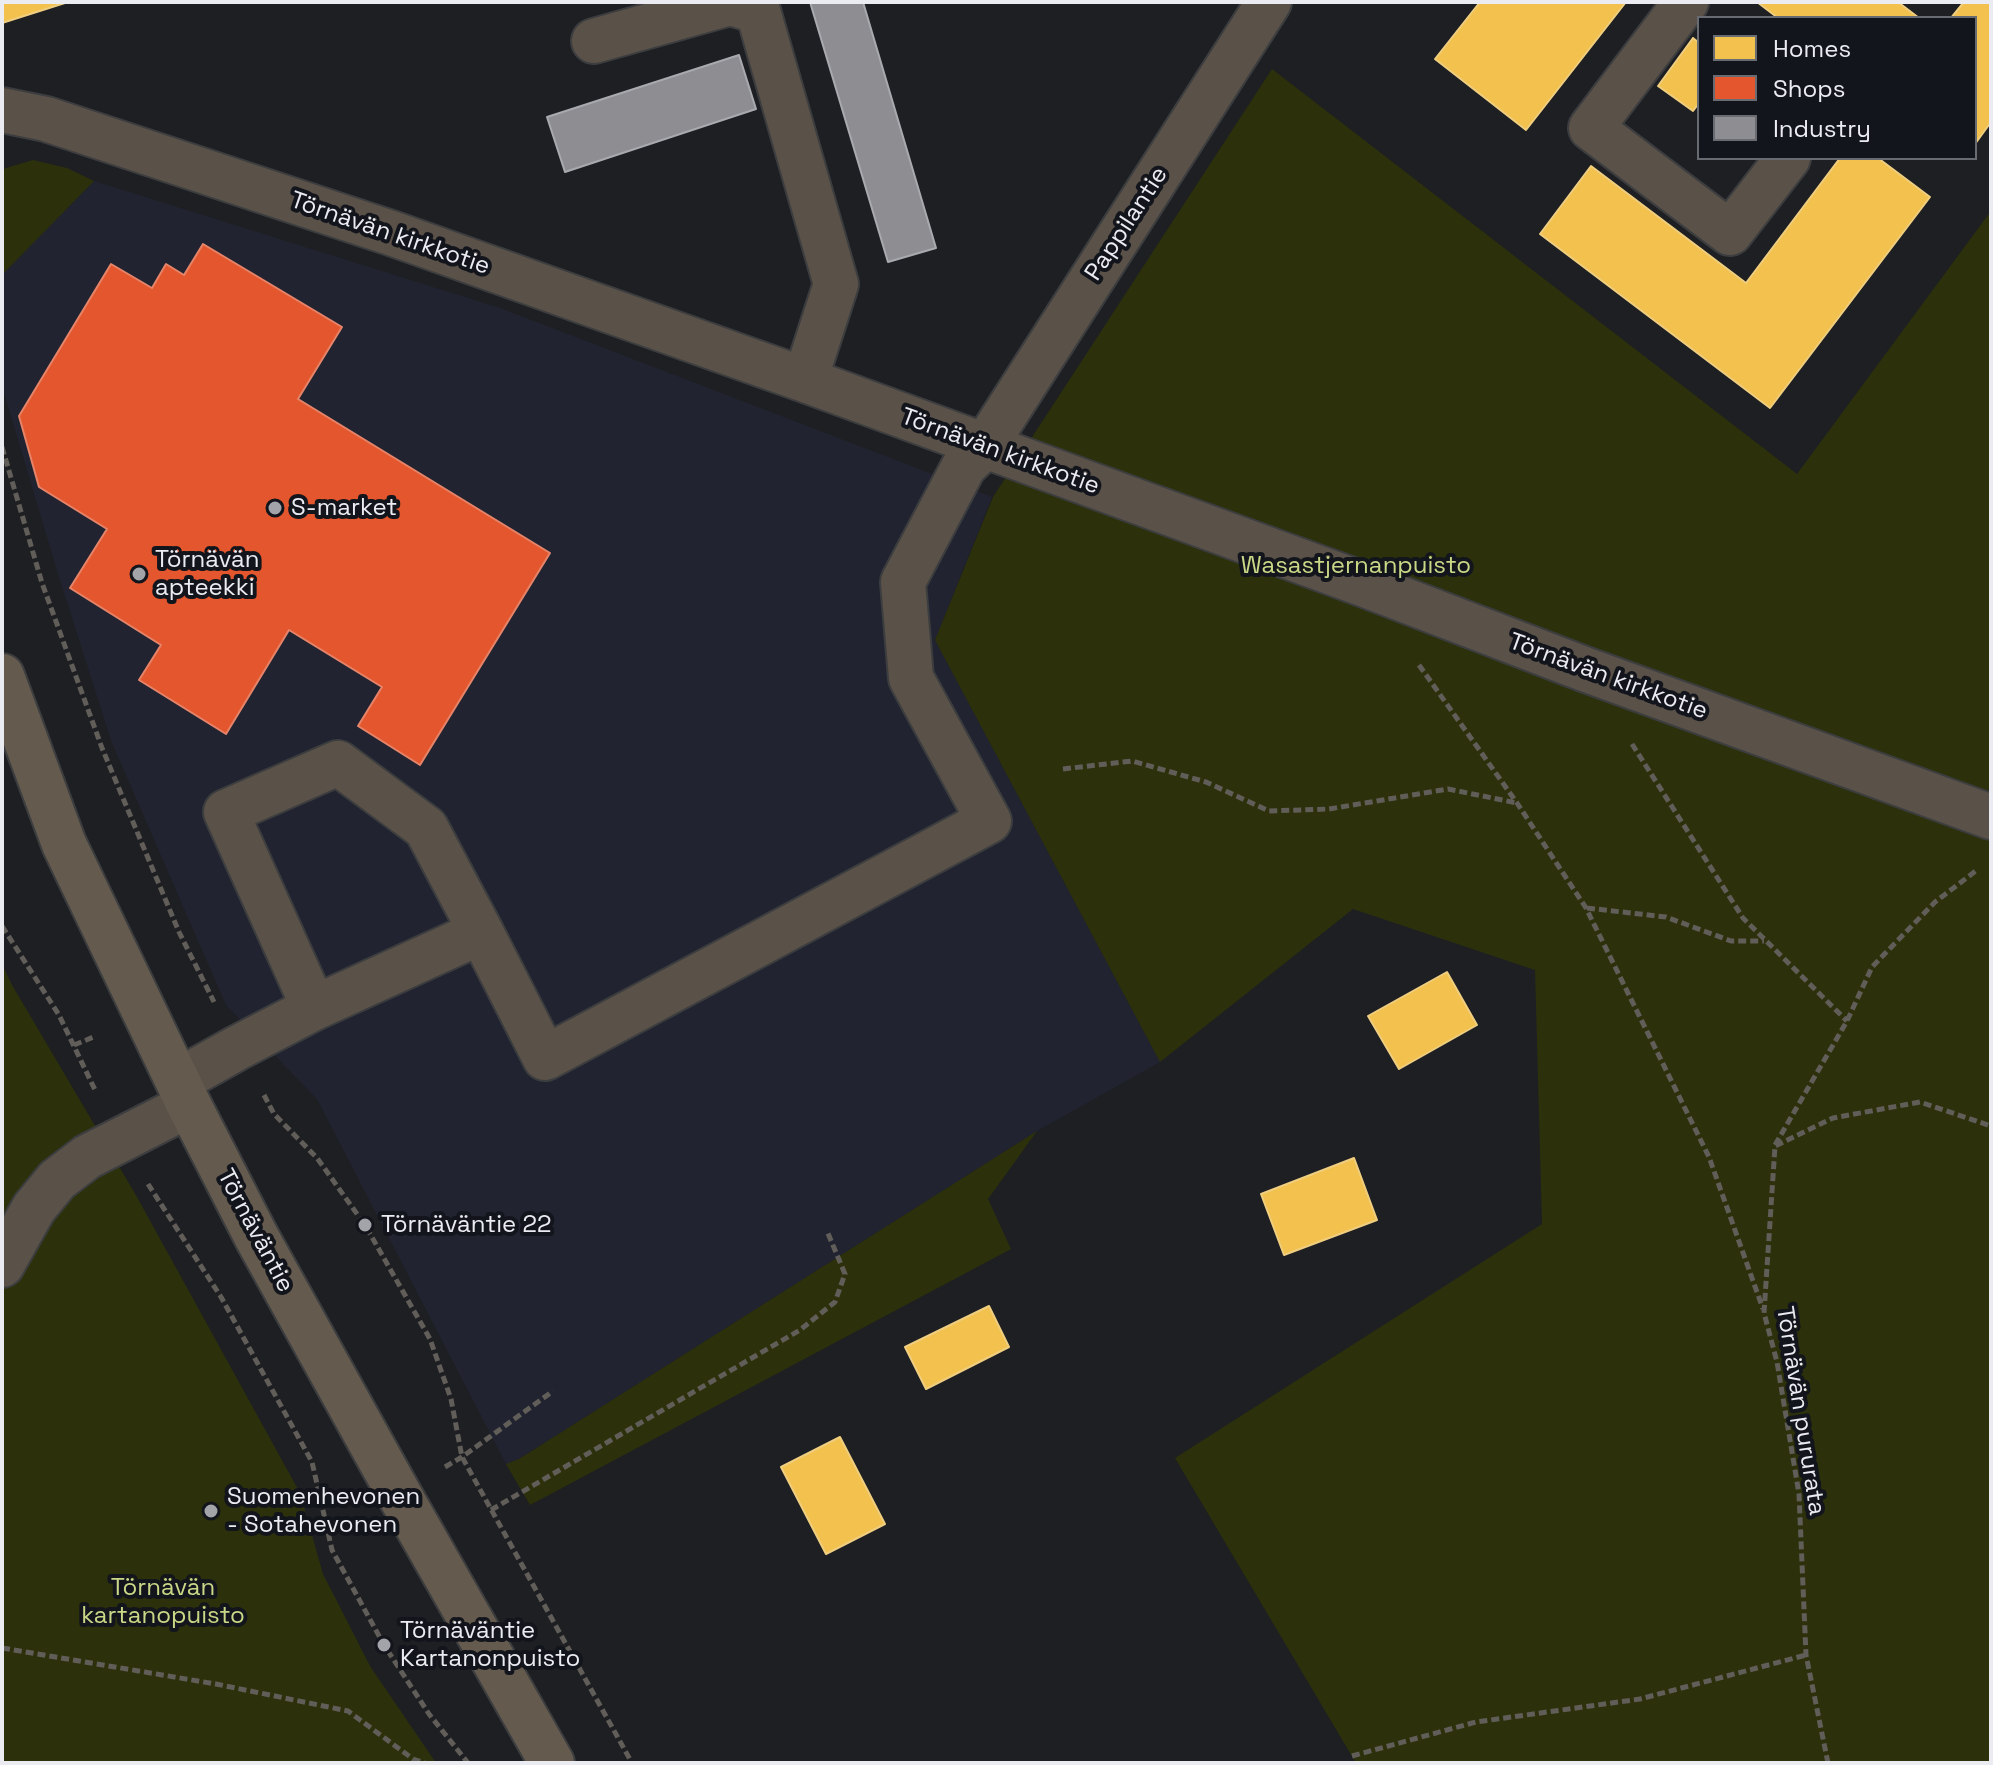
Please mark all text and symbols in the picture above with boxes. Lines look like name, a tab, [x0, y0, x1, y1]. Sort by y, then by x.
legend	[1697, 16, 1977, 160]
text: Homes	[1773, 33, 1851, 64]
text: Shops	[1773, 73, 1845, 104]
text: Industry	[1773, 113, 1871, 144]
street label: Pappilantie	[1080, 162, 1174, 286]
street label: Törnävän kirkkotie	[286, 186, 494, 282]
street label: Törnävän kirkkotie	[897, 403, 1103, 501]
place label: S-market	[291, 494, 397, 522]
marker: S-market	[266, 499, 284, 517]
place label: Törnävän apteekki	[155, 546, 260, 602]
park label: Wasastjernanpuisto	[1241, 552, 1471, 580]
marker: Törnävän apteekki	[130, 565, 148, 583]
street label: Törnävän kirkkotie	[1505, 628, 1711, 726]
street label: Törnäväntie	[211, 1164, 299, 1298]
place label: Törnäväntie 22	[381, 1211, 551, 1239]
marker: Törnäväntie 22	[356, 1216, 374, 1234]
street label: Törnävän pururata	[1769, 1305, 1831, 1517]
place label: Suomenhevonen - Sotahevonen	[227, 1483, 420, 1539]
marker: Suomenhevonen - Sotahevonen	[202, 1502, 220, 1520]
park label: Törnävän kartanopuisto	[81, 1574, 245, 1630]
place label: Törnäväntie Kartanonpuisto	[400, 1617, 580, 1673]
marker: Törnäväntie Kartanonpuisto	[375, 1636, 393, 1654]

